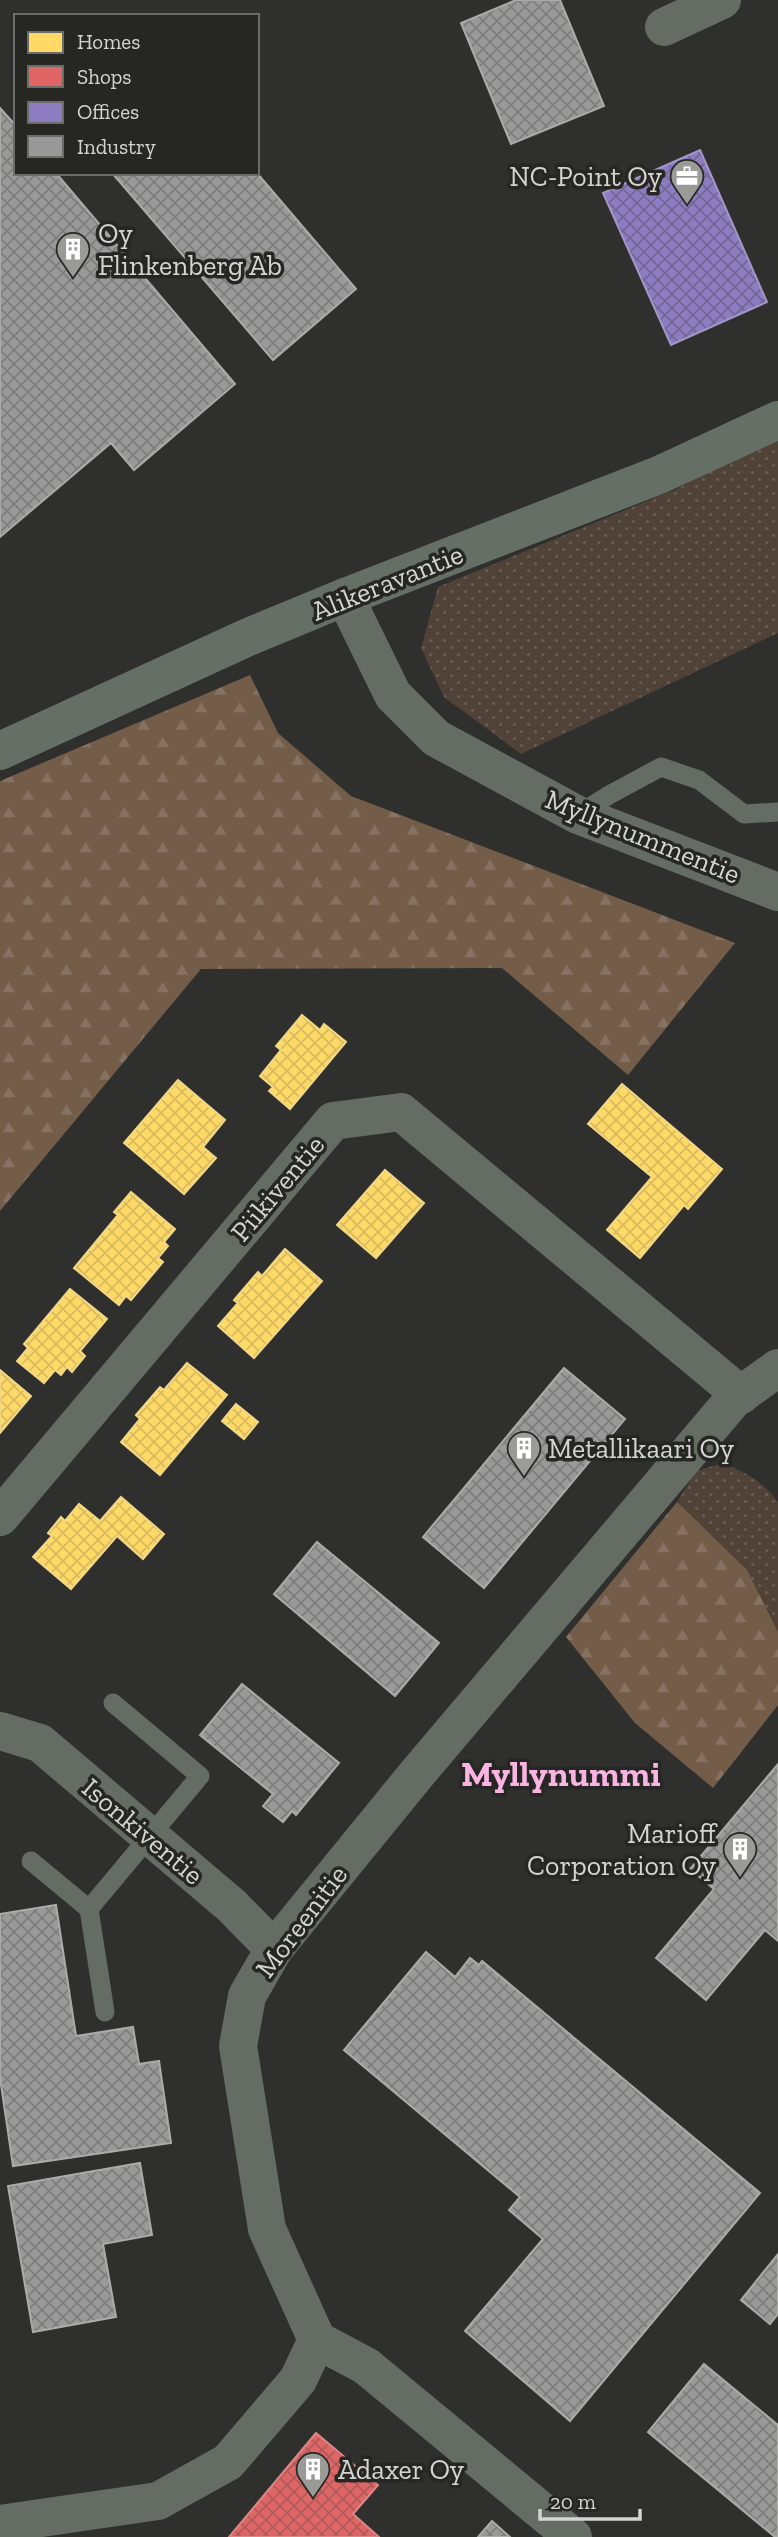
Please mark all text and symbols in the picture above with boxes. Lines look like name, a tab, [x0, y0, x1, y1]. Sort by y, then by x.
legend	[14, 14, 259, 175]
text: Homes	[77, 29, 140, 54]
text: Shops	[77, 64, 131, 89]
text: Offices	[77, 99, 139, 124]
text: Industry	[77, 134, 156, 159]
office icon: NC-Point Oy	[668, 157, 706, 206]
place label: NC-Point Oy	[509, 160, 663, 193]
place label: Oy Flinkenberg Ab	[98, 217, 282, 282]
building icon: Oy Flinkenberg Ab	[54, 230, 92, 279]
street label: Alikeravantie	[307, 537, 468, 628]
street label: Myllynummentie	[541, 782, 745, 891]
street label: Piikiventie	[224, 1129, 331, 1248]
building icon: Metallikaari Oy	[505, 1429, 543, 1478]
place label: Metallikaari Oy	[548, 1432, 735, 1465]
district label: Myllynummi	[461, 1753, 661, 1795]
street label: Isonkiventie	[75, 1771, 210, 1892]
place label: Marioff Corporation Oy	[527, 1817, 718, 1882]
building icon: Marioff Corporation Oy	[721, 1830, 759, 1879]
street label: Moreenitie	[249, 1859, 354, 1984]
building icon: Adaxer Oy	[294, 2450, 332, 2499]
place label: Adaxer Oy	[338, 2453, 465, 2486]
scale bar	[540, 2478, 640, 2522]
text: 20 m	[550, 2489, 596, 2514]

